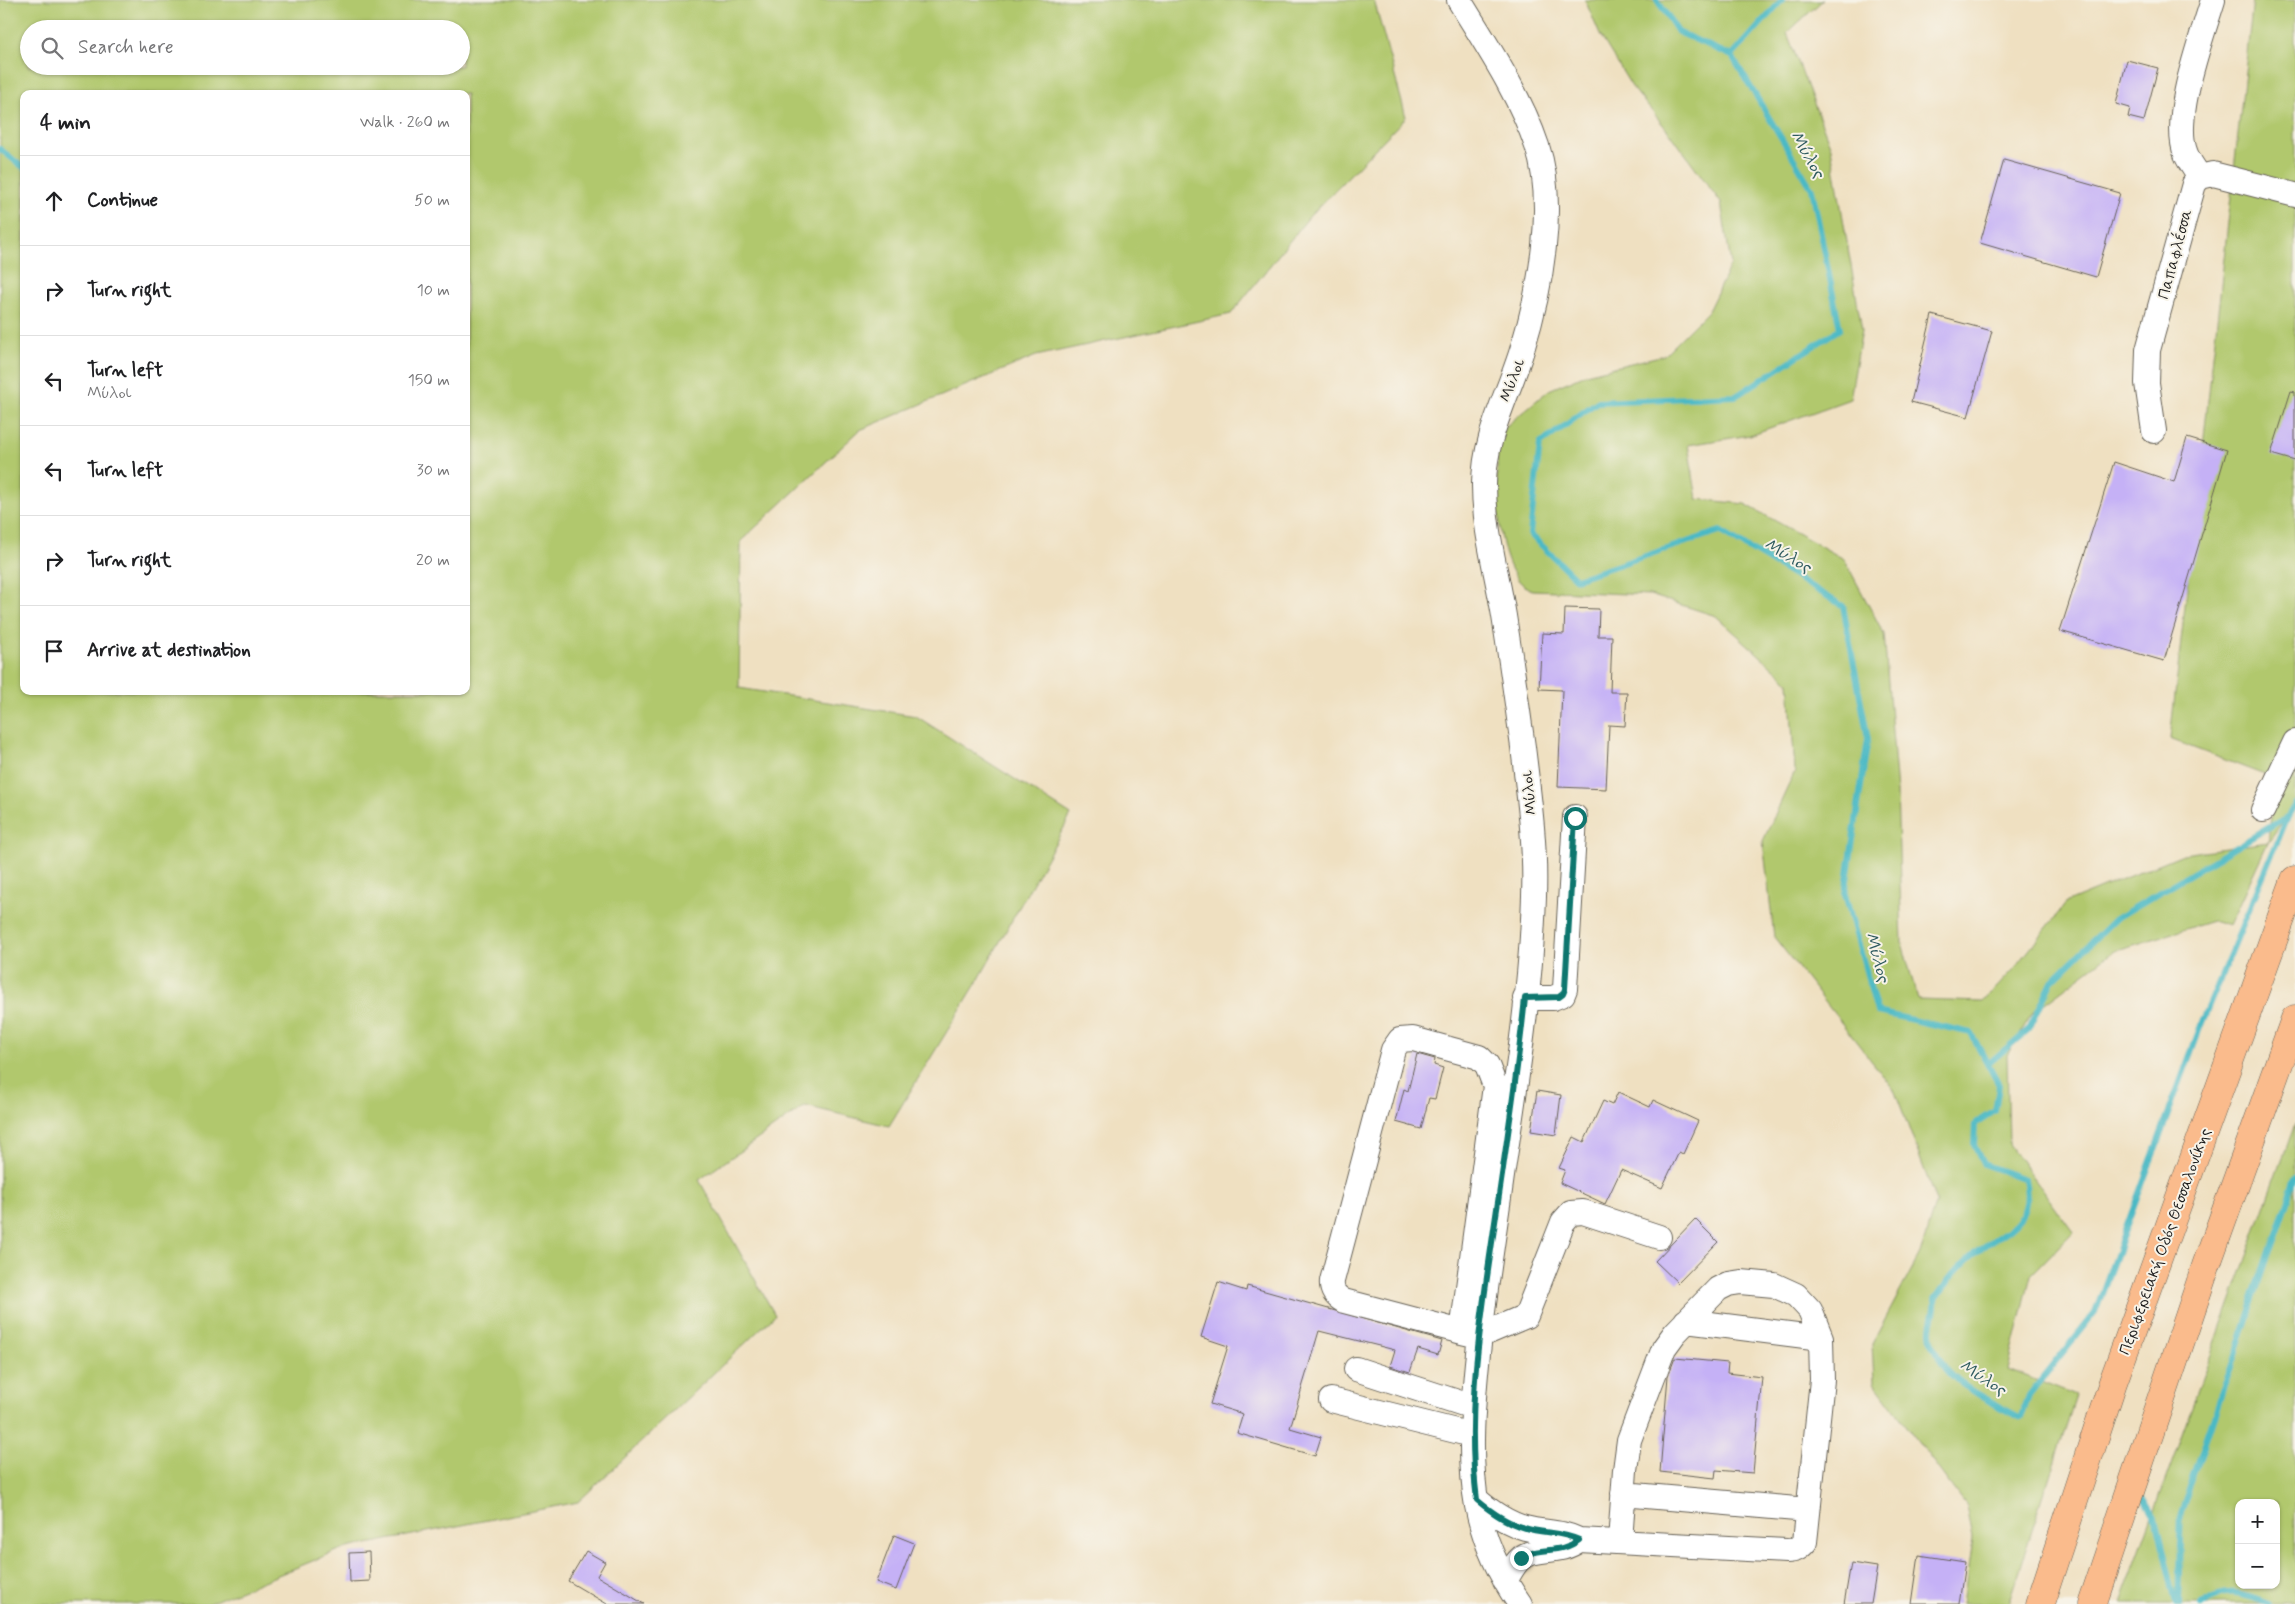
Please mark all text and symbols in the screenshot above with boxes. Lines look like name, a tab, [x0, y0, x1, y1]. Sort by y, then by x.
search box	[20, 20, 470, 75]
icon: search	[38, 34, 66, 62]
text: Search here	[78, 35, 174, 60]
text: 4 min	[40, 109, 91, 137]
text: Walk · 260 m	[360, 112, 450, 133]
water label: Μύλος	[1784, 126, 1831, 184]
icon: ahead	[40, 187, 68, 215]
text: Continue	[87, 188, 158, 213]
text: 50 m	[414, 190, 450, 211]
street label: Παπαφλέσσα	[2152, 207, 2198, 302]
icon: right	[40, 277, 68, 305]
text: Turn right	[87, 278, 171, 303]
text: 10 m	[417, 280, 450, 301]
street label: Μύλοι	[1495, 356, 1530, 405]
text: Turn left	[87, 358, 163, 383]
icon: left	[40, 367, 68, 395]
text: 150 m	[408, 370, 450, 391]
text: Μύλοι	[87, 383, 131, 404]
icon: left	[40, 457, 68, 485]
text: Turn left	[87, 458, 163, 483]
text: 30 m	[417, 460, 450, 481]
water label: Μύλος	[1759, 532, 1817, 580]
icon: right	[40, 547, 68, 575]
text: Turn right	[87, 548, 171, 573]
text: 20 m	[416, 550, 450, 571]
icon: arrive	[40, 637, 68, 665]
text: Arrive at destination	[87, 638, 251, 663]
street label: Μύλοι	[1517, 769, 1542, 816]
route start	[1564, 807, 1587, 830]
water label: Μύλος	[1859, 929, 1896, 986]
street label: Περιφερειακή Οδός Θεσσαλονίκης	[2115, 1125, 2216, 1358]
water label: Μύλος	[1954, 1354, 2011, 1402]
map controls	[2235, 1499, 2280, 1589]
button: +	[2235, 1499, 2280, 1544]
button: −	[2235, 1544, 2280, 1589]
route end	[1510, 1547, 1533, 1570]

